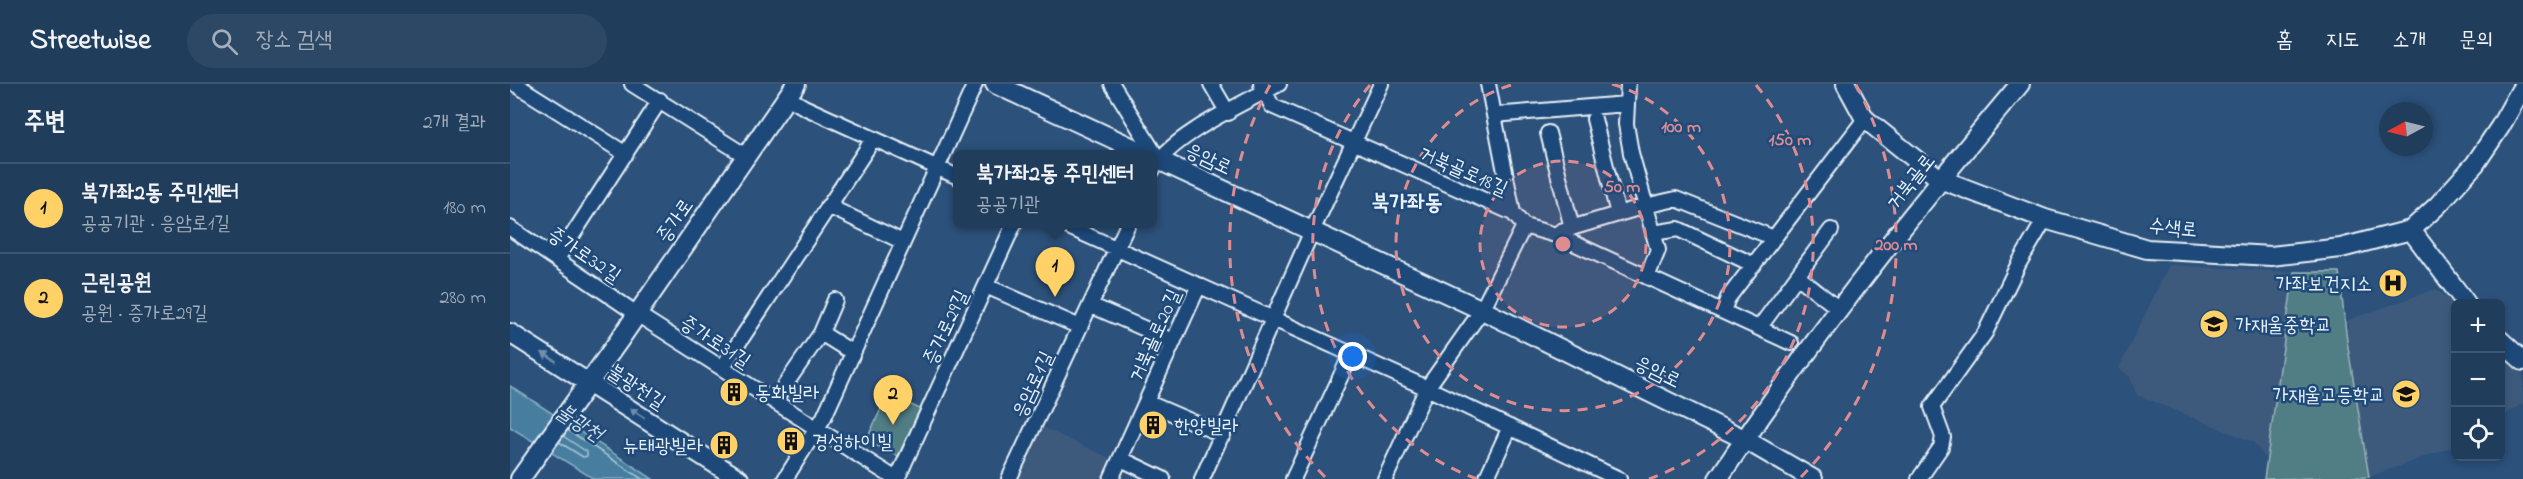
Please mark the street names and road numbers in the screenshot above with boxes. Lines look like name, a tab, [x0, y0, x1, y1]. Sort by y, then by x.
street label: 응암로	[1180, 137, 1236, 184]
street label: 거북골로18길	[1414, 140, 1512, 205]
street label: 거북골로	[1881, 148, 1943, 217]
street label: 증가로	[650, 193, 702, 250]
street label: 수색로	[2147, 213, 2198, 246]
street label: 증가로32길	[541, 221, 626, 291]
street label: 거북골로20길	[1123, 285, 1190, 387]
street label: 증가로29길	[917, 286, 977, 371]
street label: 증가로31길	[674, 309, 756, 377]
street label: 응암로1길	[1006, 347, 1062, 423]
street label: 응암로	[1629, 350, 1685, 397]
street label: 불광천길	[601, 358, 671, 418]

